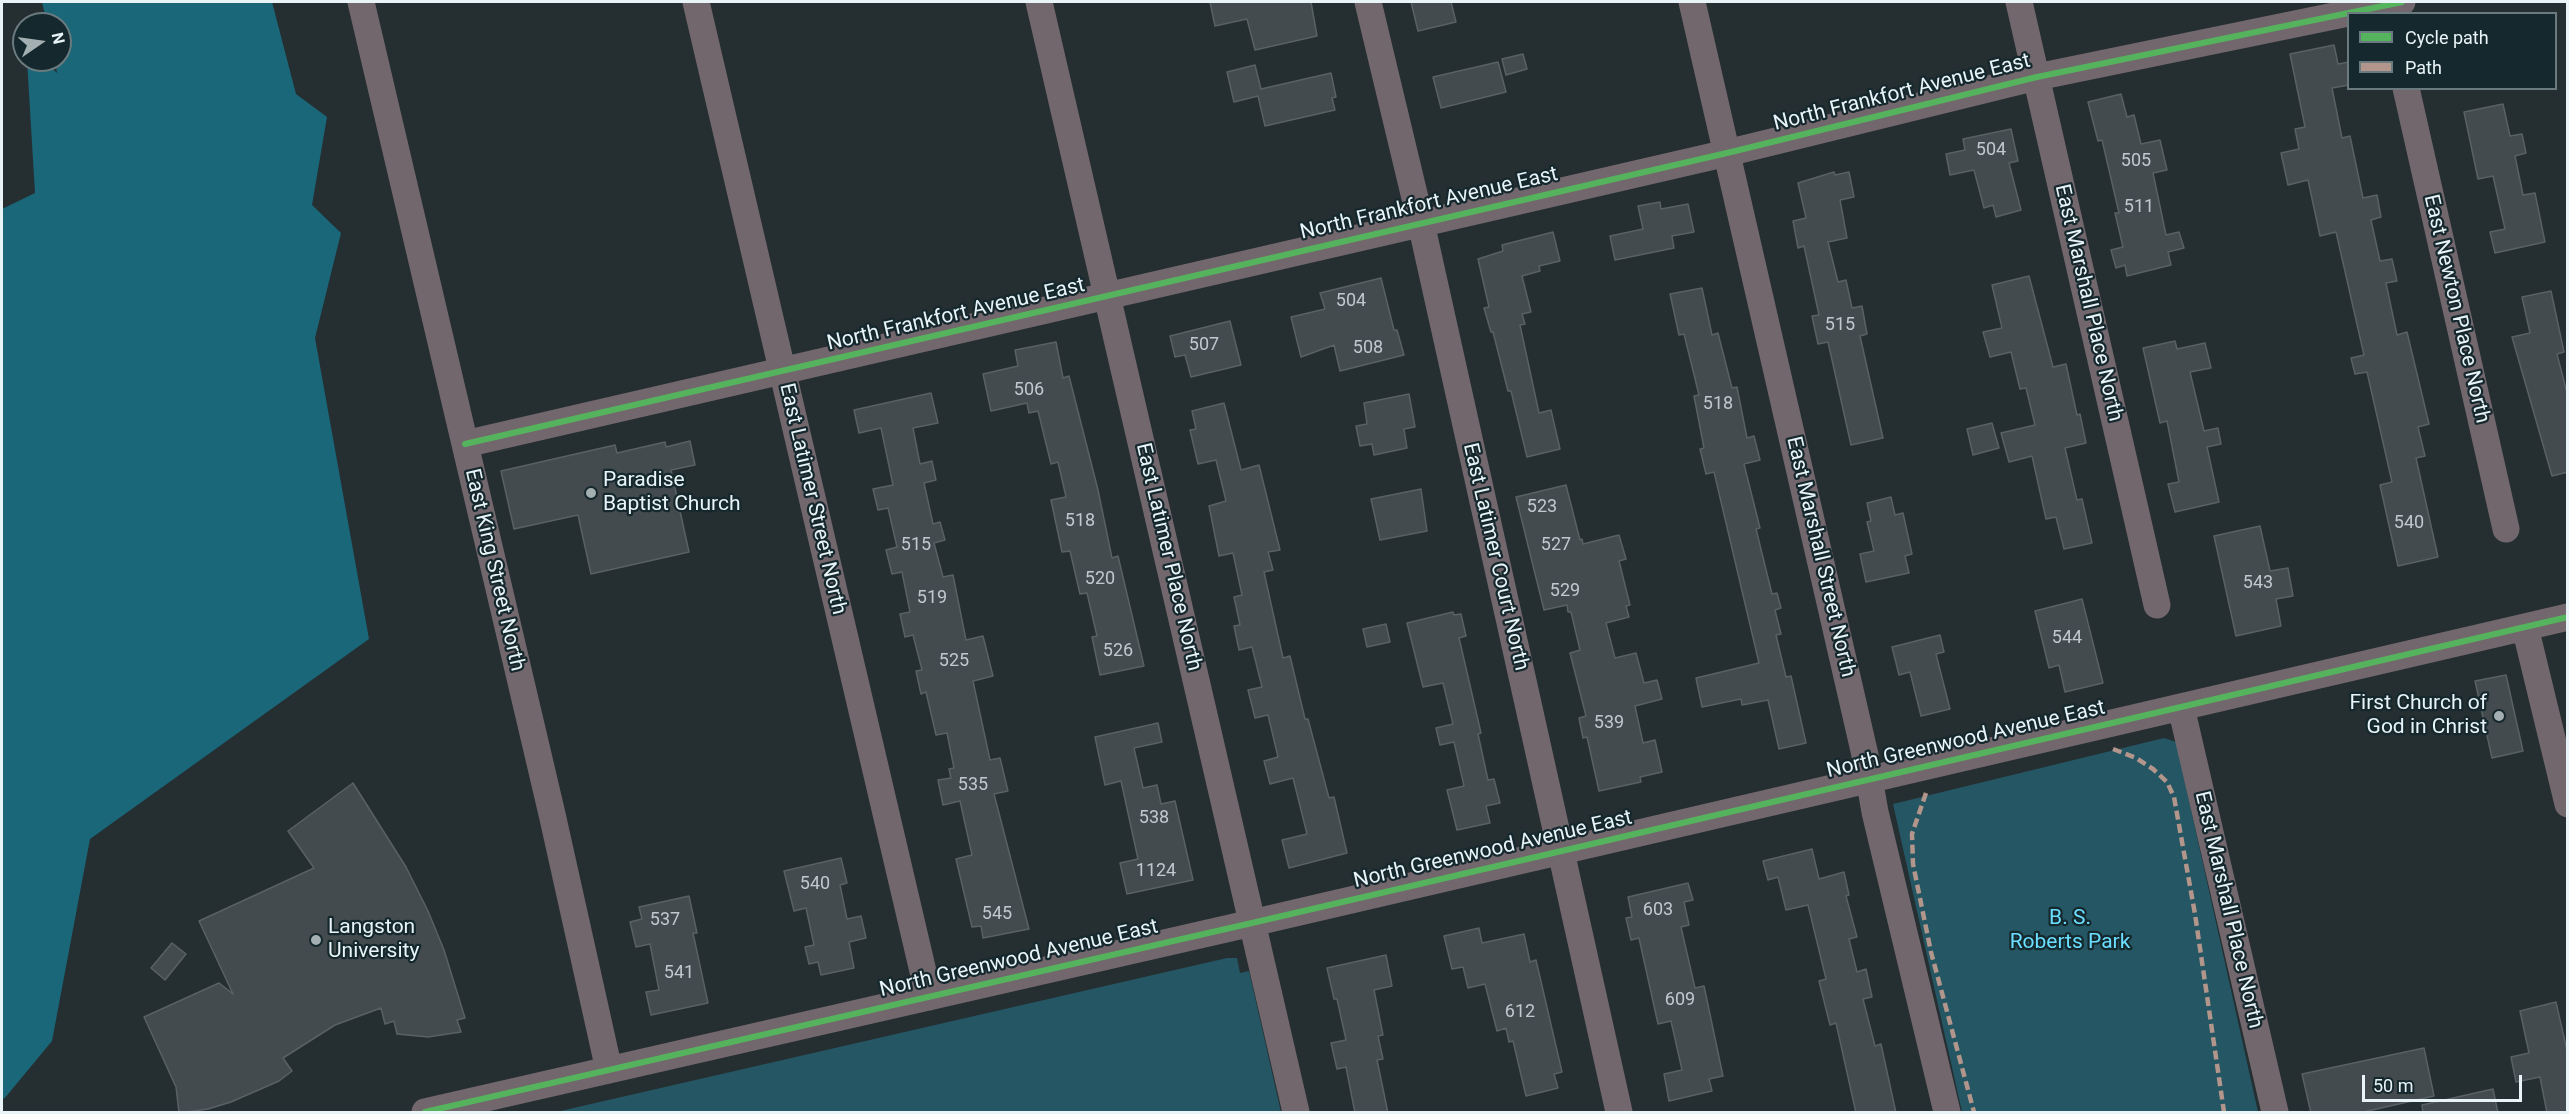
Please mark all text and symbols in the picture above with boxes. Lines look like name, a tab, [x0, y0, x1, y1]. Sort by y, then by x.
north arrow	[12, 12, 72, 72]
legend	[2347, 12, 2557, 90]
text: Cycle path	[2405, 27, 2489, 48]
text: N	[48, 31, 69, 46]
street label: North Frankfort Avenue East	[1771, 49, 2033, 137]
text: Path	[2405, 57, 2442, 78]
house number: 504	[1976, 139, 2006, 161]
house number: 505	[2121, 150, 2151, 172]
street label: North Frankfort Avenue East	[1298, 162, 1560, 246]
street label: East Marshall Place North	[2048, 182, 2128, 424]
street label: East Newton Place North	[2417, 192, 2495, 426]
house number: 511	[2124, 196, 2154, 218]
street label: North Frankfort Avenue East	[825, 273, 1087, 357]
house number: 504	[1336, 290, 1366, 312]
house number: 515	[1825, 314, 1855, 336]
house number: 507	[1189, 334, 1219, 356]
house number: 508	[1353, 337, 1383, 359]
house number: 506	[1014, 379, 1044, 401]
street label: East Latimer Street North	[773, 381, 851, 617]
house number: 518	[1703, 393, 1733, 415]
street label: East Marshall Street North	[1780, 434, 1860, 680]
street label: East Latimer Place North	[1130, 441, 1206, 673]
street label: East Latimer Court North	[1457, 441, 1533, 673]
street label: East King Street North	[458, 466, 530, 674]
place label: Paradise Baptist Church	[603, 468, 740, 518]
marker: Paradise Baptist Church	[584, 486, 598, 500]
house number: 523	[1527, 496, 1557, 518]
house number: 518	[1065, 510, 1095, 532]
house number: 540	[2394, 512, 2424, 534]
house number: 515	[901, 534, 931, 556]
house number: 527	[1541, 534, 1571, 556]
house number: 520	[1085, 568, 1115, 590]
house number: 543	[2243, 572, 2273, 594]
house number: 529	[1550, 580, 1580, 602]
house number: 519	[917, 587, 947, 609]
house number: 544	[2052, 627, 2082, 649]
house number: 526	[1103, 640, 1133, 662]
house number: 525	[939, 650, 969, 672]
place label: First Church of God in Christ	[2349, 691, 2487, 741]
street label: North Greenwood Avenue East	[1824, 696, 2108, 784]
marker: First Church of God in Christ	[2492, 709, 2506, 723]
house number: 539	[1594, 712, 1624, 734]
house number: 535	[958, 774, 988, 796]
street label: East Marshall Place North	[2188, 789, 2268, 1031]
street label: North Greenwood Avenue East	[1351, 806, 1635, 894]
house number: 538	[1139, 807, 1169, 829]
house number: 1124	[1136, 860, 1176, 882]
house number: 540	[800, 873, 830, 895]
house number: 603	[1643, 899, 1673, 921]
house number: 545	[982, 903, 1012, 925]
park label: B. S. Roberts Park	[2010, 906, 2130, 956]
house number: 537	[650, 909, 680, 931]
place label: Langston University	[328, 915, 419, 965]
street label: North Greenwood Avenue East	[877, 915, 1161, 1003]
marker: Langston University	[309, 933, 323, 947]
house number: 541	[664, 962, 694, 984]
house number: 609	[1665, 989, 1695, 1011]
house number: 612	[1505, 1001, 1535, 1023]
scale bar	[2365, 1063, 2526, 1101]
text: 50 m	[2373, 1075, 2413, 1096]

